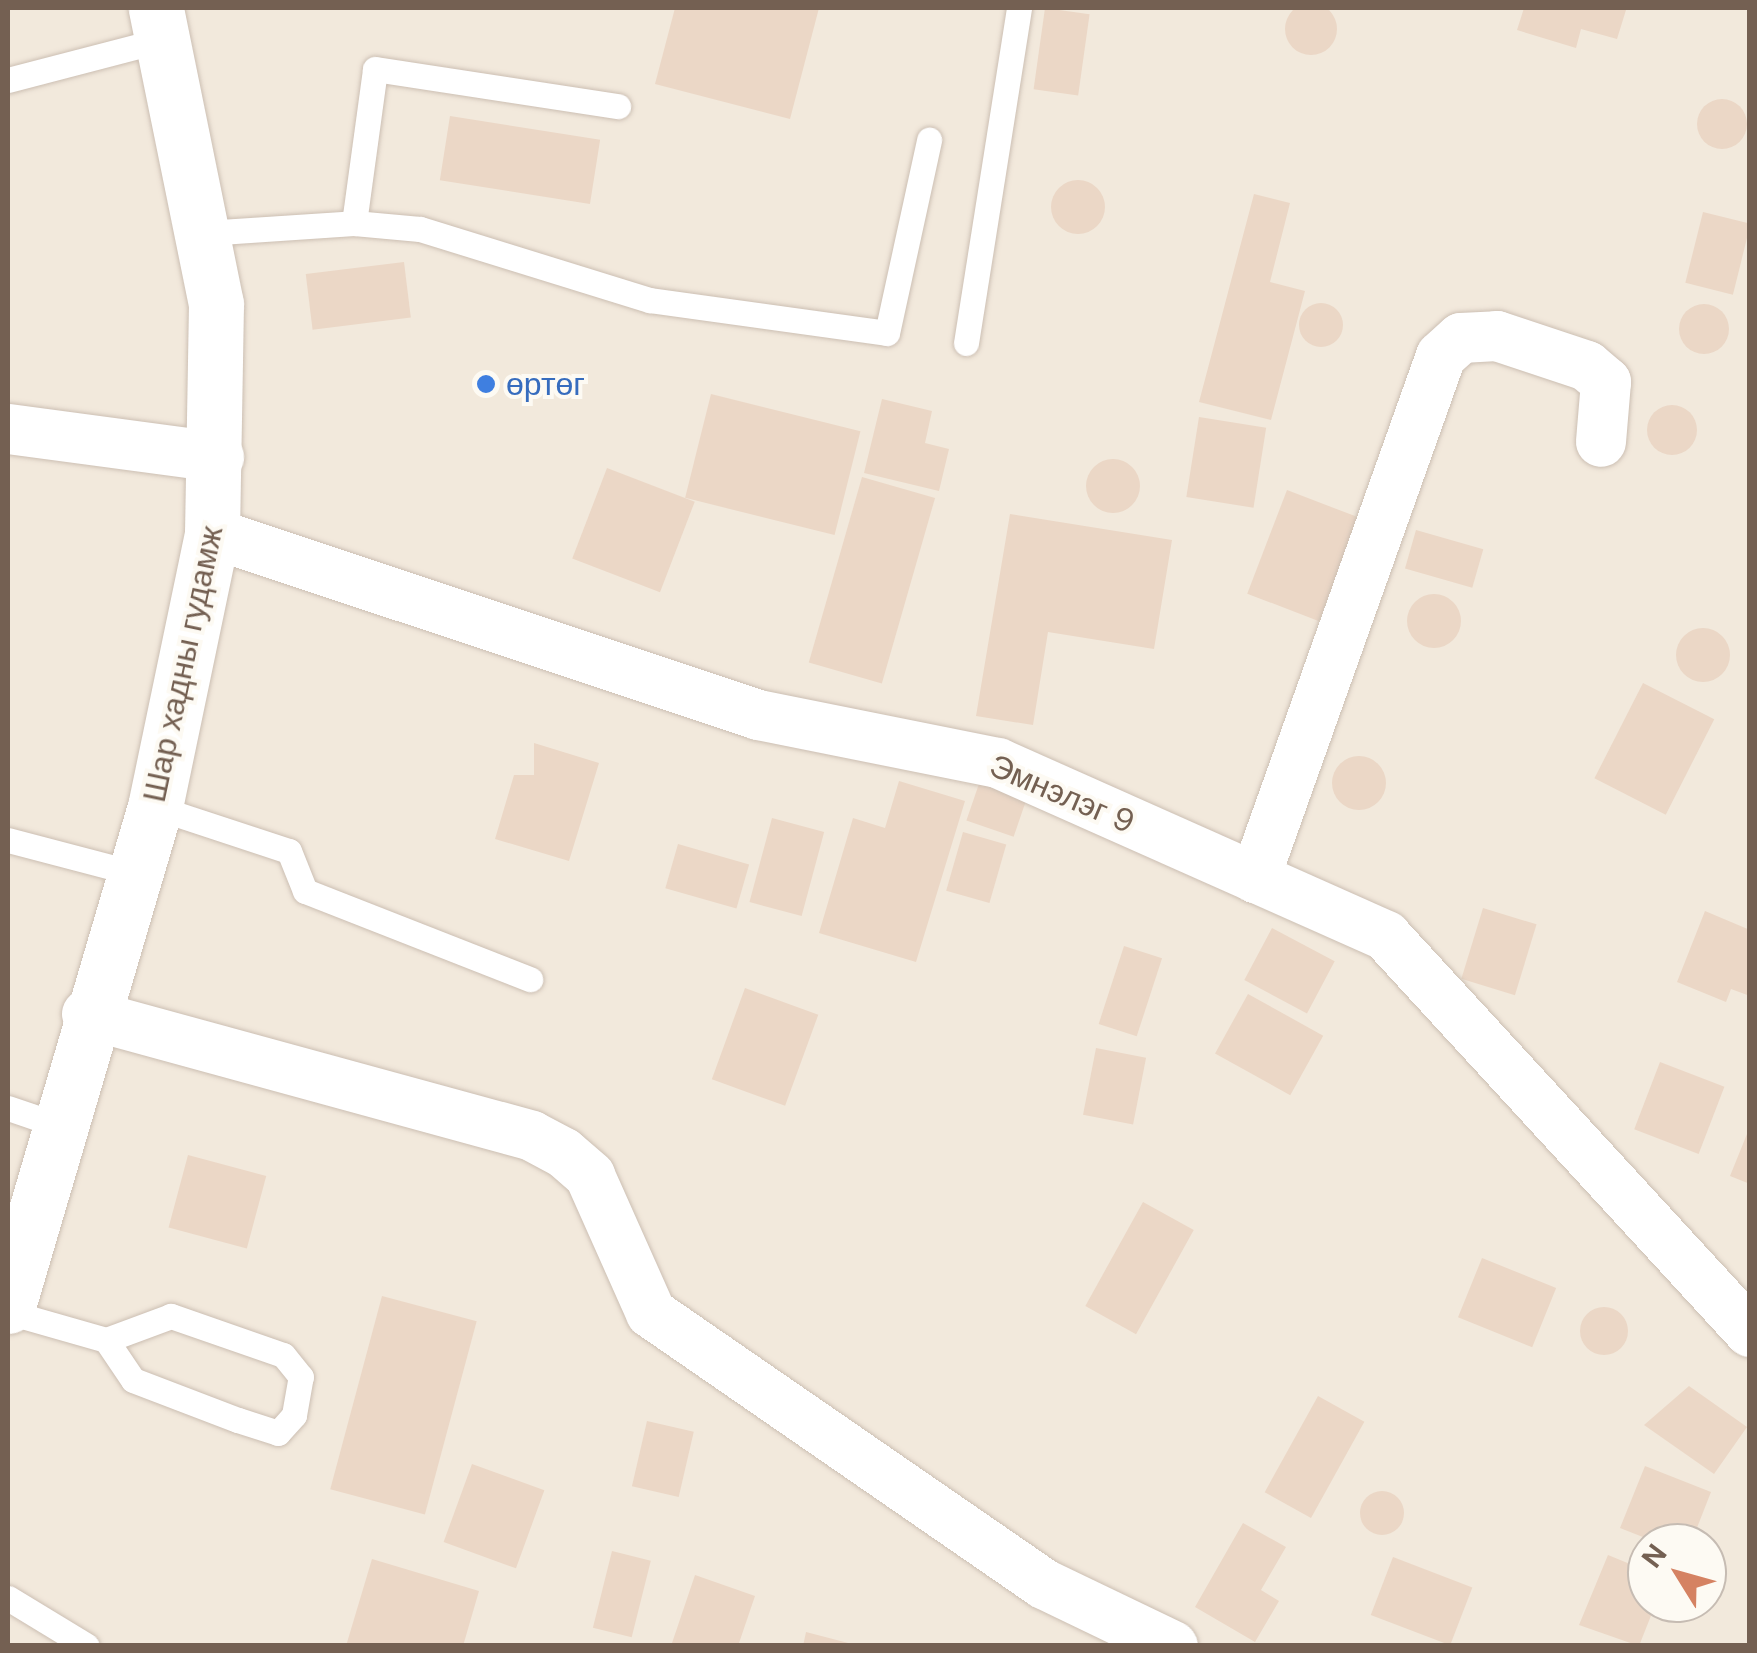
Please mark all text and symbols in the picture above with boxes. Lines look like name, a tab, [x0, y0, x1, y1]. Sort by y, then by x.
place label: өртөг	[506, 365, 585, 403]
marker: өртөг	[475, 373, 497, 395]
street label: Шар хадны гудамж	[135, 522, 231, 806]
street label: Эмнэлэг 9	[984, 746, 1140, 842]
north arrow	[1627, 1523, 1727, 1623]
text: N	[1633, 1537, 1675, 1575]

